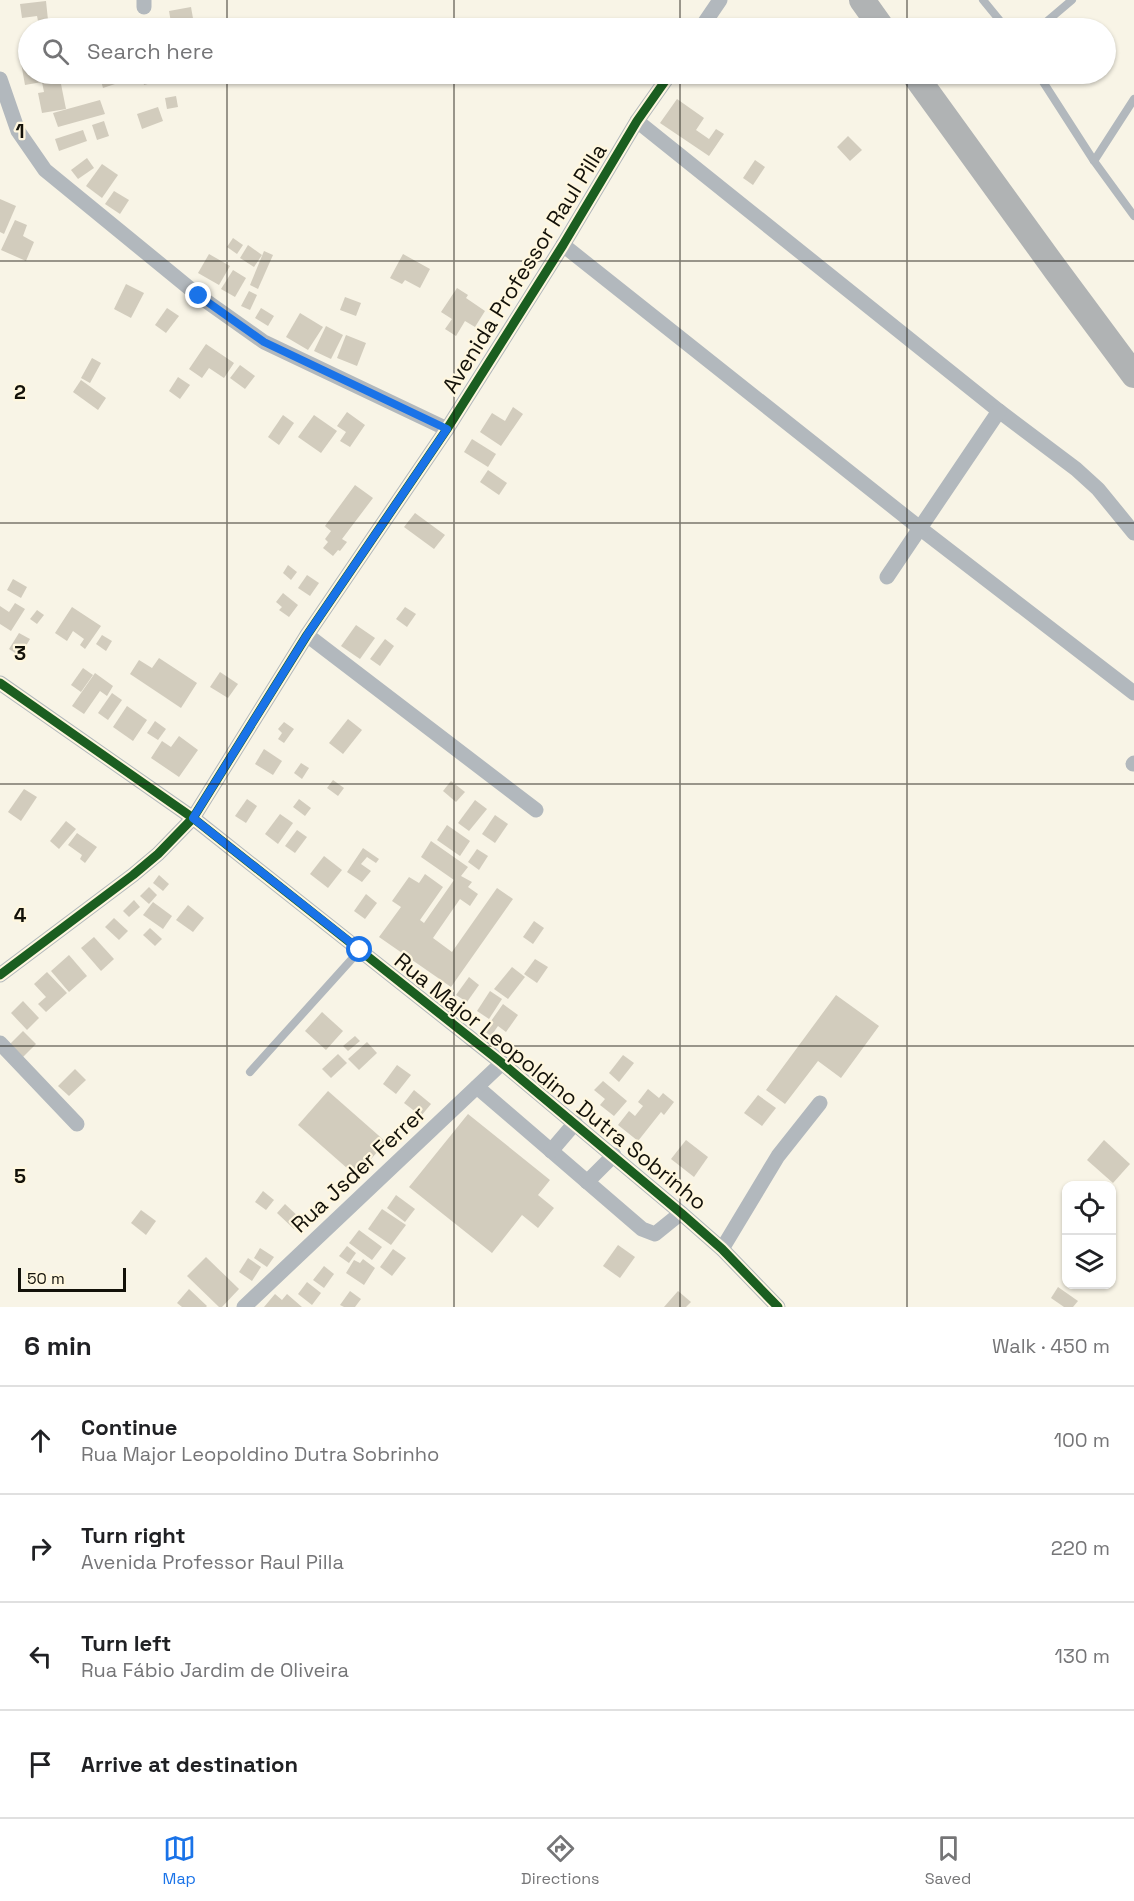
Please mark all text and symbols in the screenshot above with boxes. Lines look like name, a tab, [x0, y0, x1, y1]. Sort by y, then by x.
search box	[18, 18, 1116, 84]
icon: search	[39, 35, 72, 68]
text: Search here	[87, 37, 214, 65]
text: 1	[15, 118, 25, 144]
street label: Avenida Professor Raul Pilla	[435, 138, 613, 398]
route end	[185, 282, 211, 308]
text: 2	[14, 379, 26, 405]
text: 3	[14, 640, 26, 666]
text: 4	[14, 902, 27, 928]
route start	[346, 936, 372, 962]
street label: Rua Major Leopoldino Dutra Sobrinho	[389, 946, 713, 1216]
street label: Rua Jsder Ferrer	[285, 1100, 431, 1238]
text: 5	[14, 1163, 26, 1189]
map controls	[1062, 1181, 1116, 1289]
button: locate	[1062, 1181, 1116, 1235]
button: layers	[1062, 1235, 1116, 1289]
scale bar	[18, 1265, 126, 1292]
text: 50 m	[27, 1268, 65, 1289]
text: 6 min	[24, 1329, 92, 1363]
text: Walk · 450 m	[992, 1333, 1110, 1359]
text: Continue	[81, 1413, 177, 1441]
icon: ahead	[24, 1424, 57, 1457]
text: 100 m	[1054, 1427, 1110, 1453]
text: Rua Major Leopoldino Dutra Sobrinho	[81, 1441, 439, 1467]
text: Turn right	[81, 1521, 186, 1549]
icon: right	[24, 1532, 57, 1565]
text: 220 m	[1051, 1535, 1110, 1561]
text: Avenida Professor Raul Pilla	[81, 1549, 344, 1575]
text: Turn left	[81, 1629, 171, 1657]
icon: left	[24, 1640, 57, 1673]
text: 130 m	[1054, 1643, 1110, 1669]
text: Rua Fábio Jardim de Oliveira	[81, 1657, 349, 1683]
icon: arrive	[24, 1748, 57, 1781]
text: Arrive at destination	[81, 1750, 298, 1778]
tab: Map	[163, 1832, 196, 1889]
tab: Directions	[521, 1832, 600, 1889]
tab: Saved	[925, 1832, 971, 1889]

